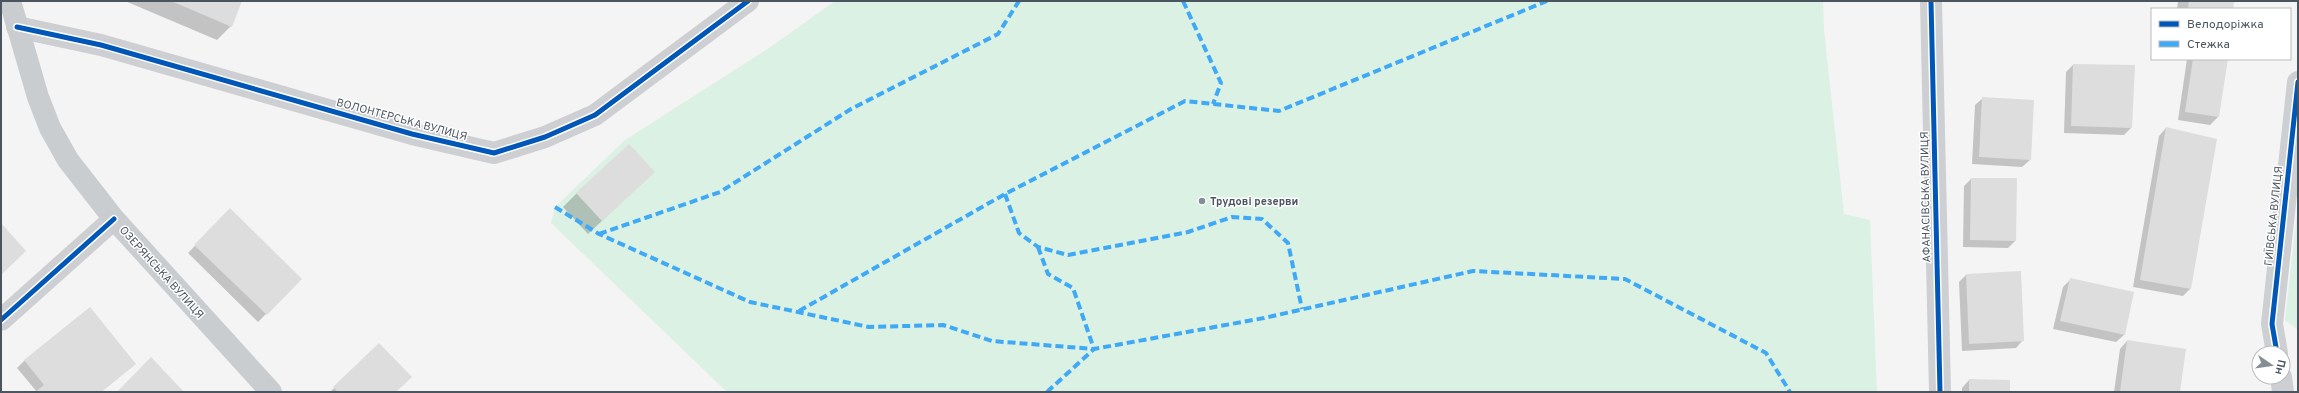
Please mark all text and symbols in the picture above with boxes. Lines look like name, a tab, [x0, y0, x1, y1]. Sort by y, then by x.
legend	[2151, 8, 2291, 60]
text: Велодоріжка	[2187, 17, 2264, 33]
text: Стежка	[2187, 37, 2230, 53]
street label: ВОЛОНТЕРСЬКА ВУЛИЦЯ	[335, 96, 469, 144]
street label: АФАНАСІВСЬКА ВУЛИЦЯ	[1918, 131, 1934, 263]
street label: ГИЇВСЬКА ВУЛИЦЯ	[2261, 165, 2286, 267]
place label: Трудові резерви	[1210, 195, 1298, 209]
marker: Трудові резерви	[1197, 196, 1207, 206]
street label: ОЗЕРЯНСЬКА ВУЛИЦЯ	[116, 223, 207, 322]
north arrow	[2251, 345, 2291, 385]
text: Пн	[2271, 358, 2288, 376]

